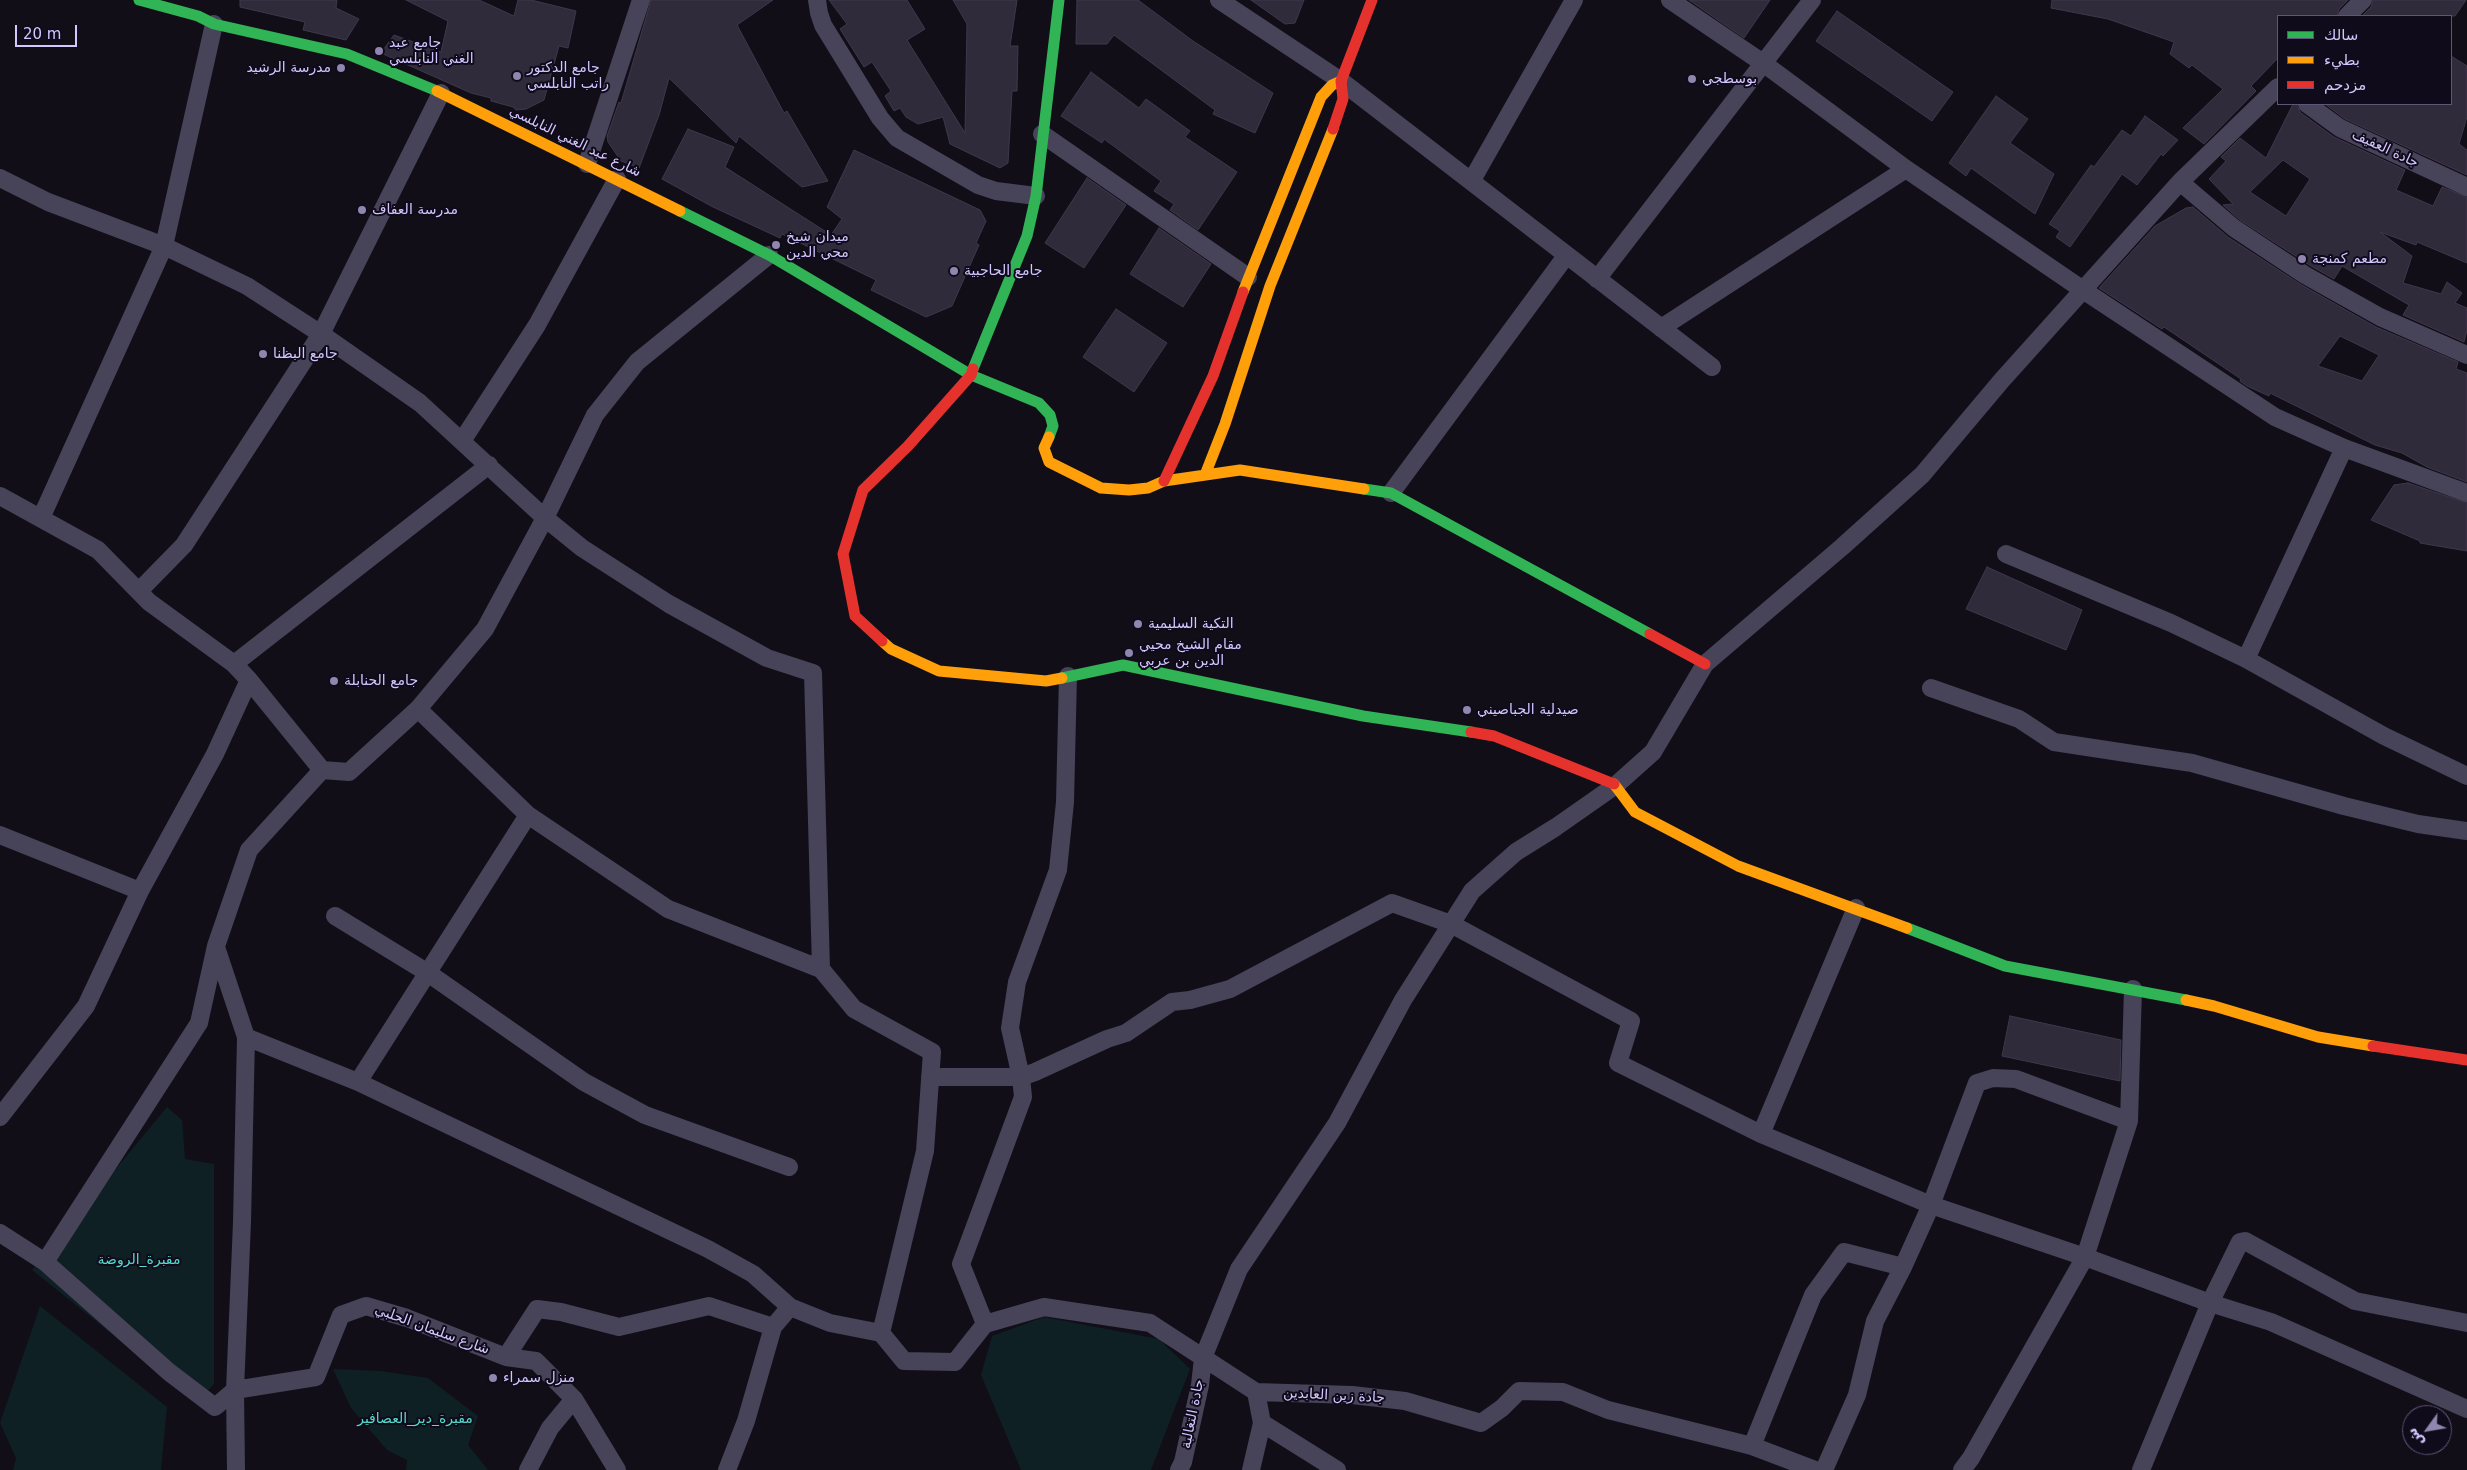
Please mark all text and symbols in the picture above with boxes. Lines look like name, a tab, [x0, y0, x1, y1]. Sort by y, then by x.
scale bar	[18, 15, 80, 47]
legend	[2277, 15, 2452, 105]
text: 20 m	[23, 25, 61, 43]
text: سالك	[2324, 26, 2358, 44]
place label: جامع عبد الغني النابلسي	[389, 35, 474, 68]
marker: جامع عبد الغني النابلسي	[373, 45, 385, 57]
text: بطيء	[2324, 51, 2360, 69]
place label: مدرسة الرشيد	[247, 60, 331, 76]
place label: جامع الدكتور راتب النابلسي	[527, 60, 609, 92]
marker: مدرسة الرشيد	[335, 62, 347, 74]
marker: جامع الدكتور راتب النابلسي	[511, 70, 523, 82]
place label: بوسطجي	[1702, 71, 1757, 87]
marker: بوسطجي	[1686, 73, 1698, 85]
text: مزدحم	[2324, 76, 2366, 94]
street label: شارع عبد الغني النابلسي	[506, 103, 644, 181]
street label: جادة العفيف	[2349, 126, 2421, 172]
place label: مدرسة العفاف	[372, 202, 458, 218]
marker: مدرسة العفاف	[356, 204, 368, 216]
place label: ميدان شيخ محي الدين	[786, 229, 849, 262]
marker: ميدان شيخ محي الدين	[770, 239, 782, 251]
place label: مطعم كمنجة	[2312, 251, 2387, 267]
marker: مطعم كمنجة	[2296, 253, 2308, 265]
place label: جامع الحاجبية	[964, 263, 1042, 279]
marker: جامع الحاجبية	[948, 265, 960, 277]
place label: جامع البظنا	[273, 346, 338, 362]
marker: جامع البظنا	[257, 348, 269, 360]
place label: التكية السليمية	[1148, 616, 1234, 632]
marker: التكية السليمية	[1132, 618, 1144, 630]
place label: مقام الشيخ محيي الدين بن عربي	[1139, 637, 1242, 670]
marker: مقام الشيخ محيي الدين بن عربي	[1123, 647, 1135, 659]
place label: جامع الحنابلة	[344, 673, 418, 689]
marker: جامع الحنابلة	[328, 675, 340, 687]
place label: صيدلية الجباصيني	[1477, 702, 1579, 718]
marker: صيدلية الجباصيني	[1461, 704, 1473, 716]
park label: مقبرة_الروضة	[98, 1252, 180, 1268]
street label: شارع سليمان الحلبي	[372, 1301, 492, 1359]
place label: منزل سمراء	[503, 1370, 575, 1386]
marker: منزل سمراء	[487, 1372, 499, 1384]
street label: جادة التغالبة	[1178, 1378, 1208, 1450]
street label: جادة زين العابدين	[1283, 1385, 1385, 1407]
north arrow	[2402, 1405, 2452, 1455]
park label: مقبرة_دير_العصافير	[357, 1411, 473, 1427]
text: ش	[2403, 1425, 2427, 1450]

